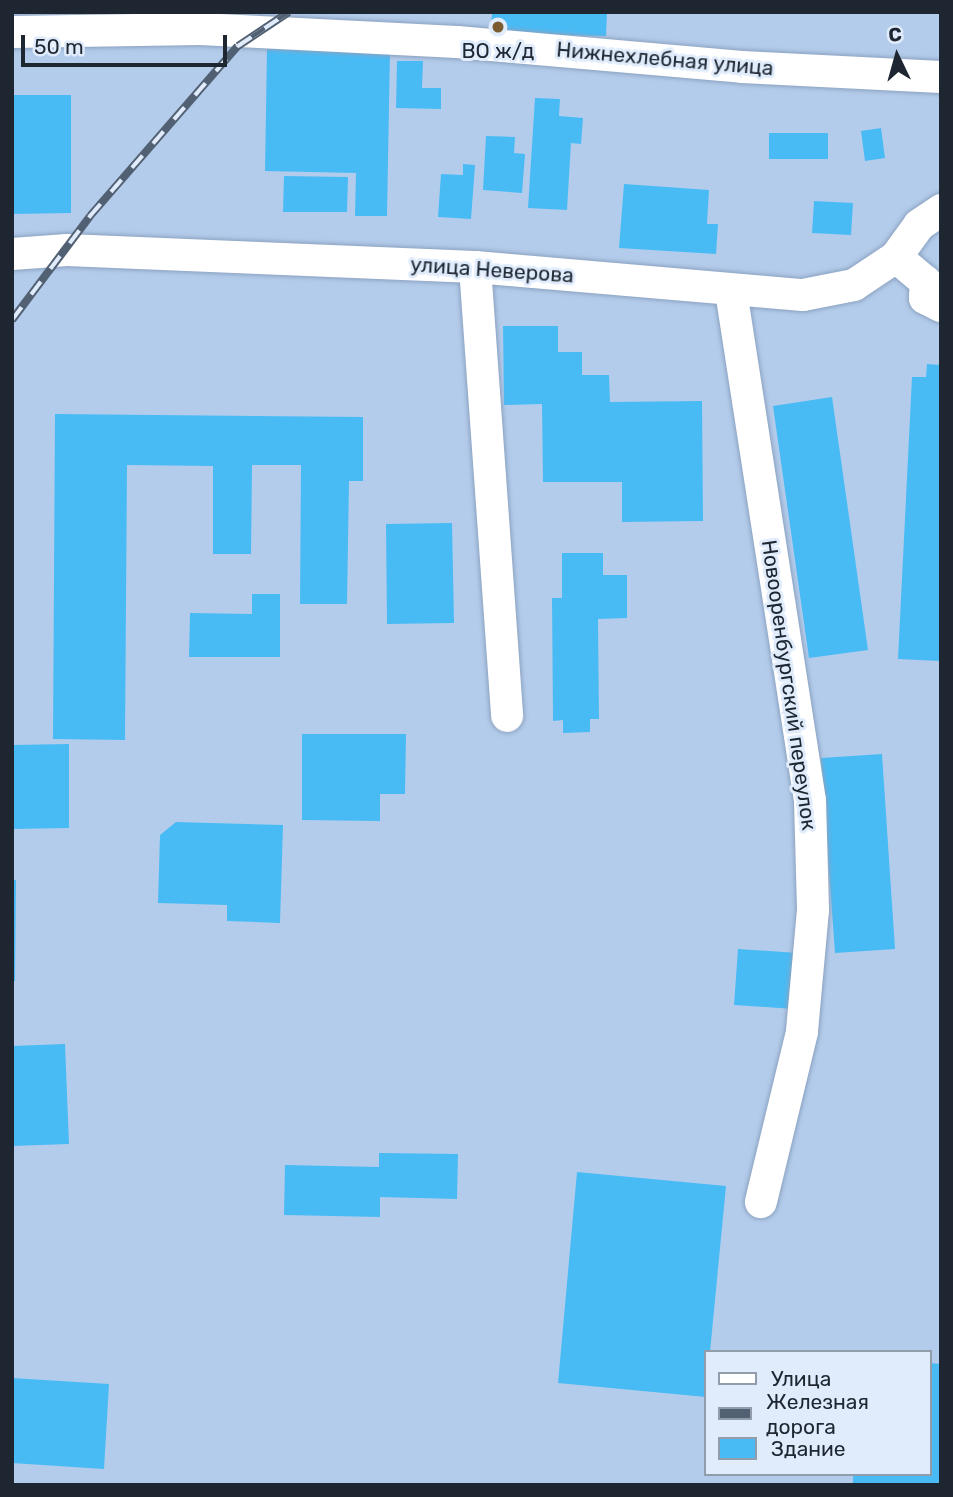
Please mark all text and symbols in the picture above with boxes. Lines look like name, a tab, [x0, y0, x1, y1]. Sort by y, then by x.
marker: ВО ж/д	[490, 19, 506, 35]
scale bar	[24, 21, 231, 65]
north arrow	[862, 21, 932, 91]
text: С	[887, 23, 903, 47]
text: 50 m	[34, 34, 84, 59]
street label: Нижнехлебная улица	[555, 37, 775, 81]
place label: ВО ж/д	[462, 38, 534, 64]
street label: улица Неверова	[409, 252, 575, 288]
street label: Новооренбургский переулок	[756, 538, 822, 832]
legend	[704, 1350, 932, 1476]
text: Улица	[771, 1366, 831, 1391]
text: Железная дорога	[766, 1389, 869, 1439]
text: Здание	[771, 1436, 846, 1461]

